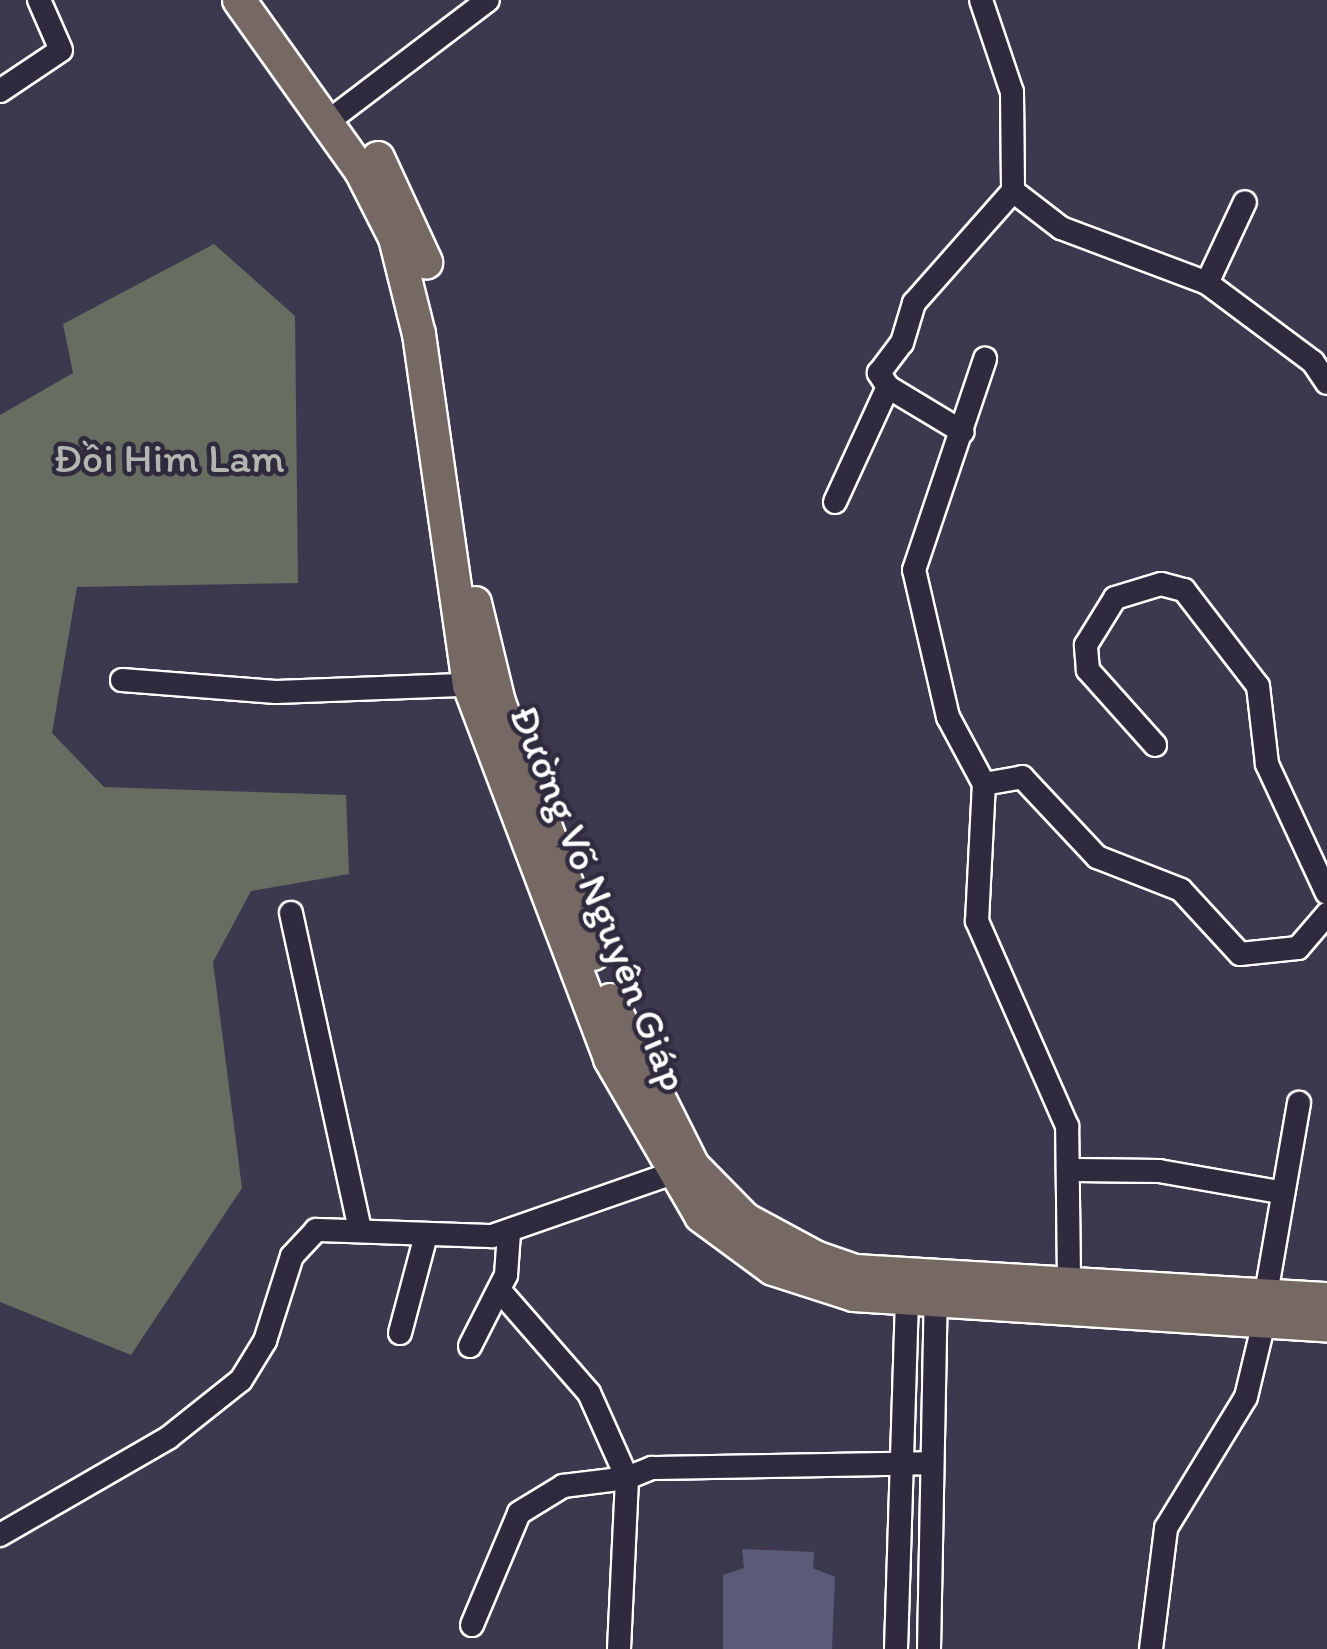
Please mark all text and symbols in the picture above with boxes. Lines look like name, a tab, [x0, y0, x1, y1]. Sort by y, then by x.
park label: Đồi Him Lam	[52, 433, 286, 483]
street label: Đường Võ Nguyên Giáp	[498, 697, 700, 1099]

